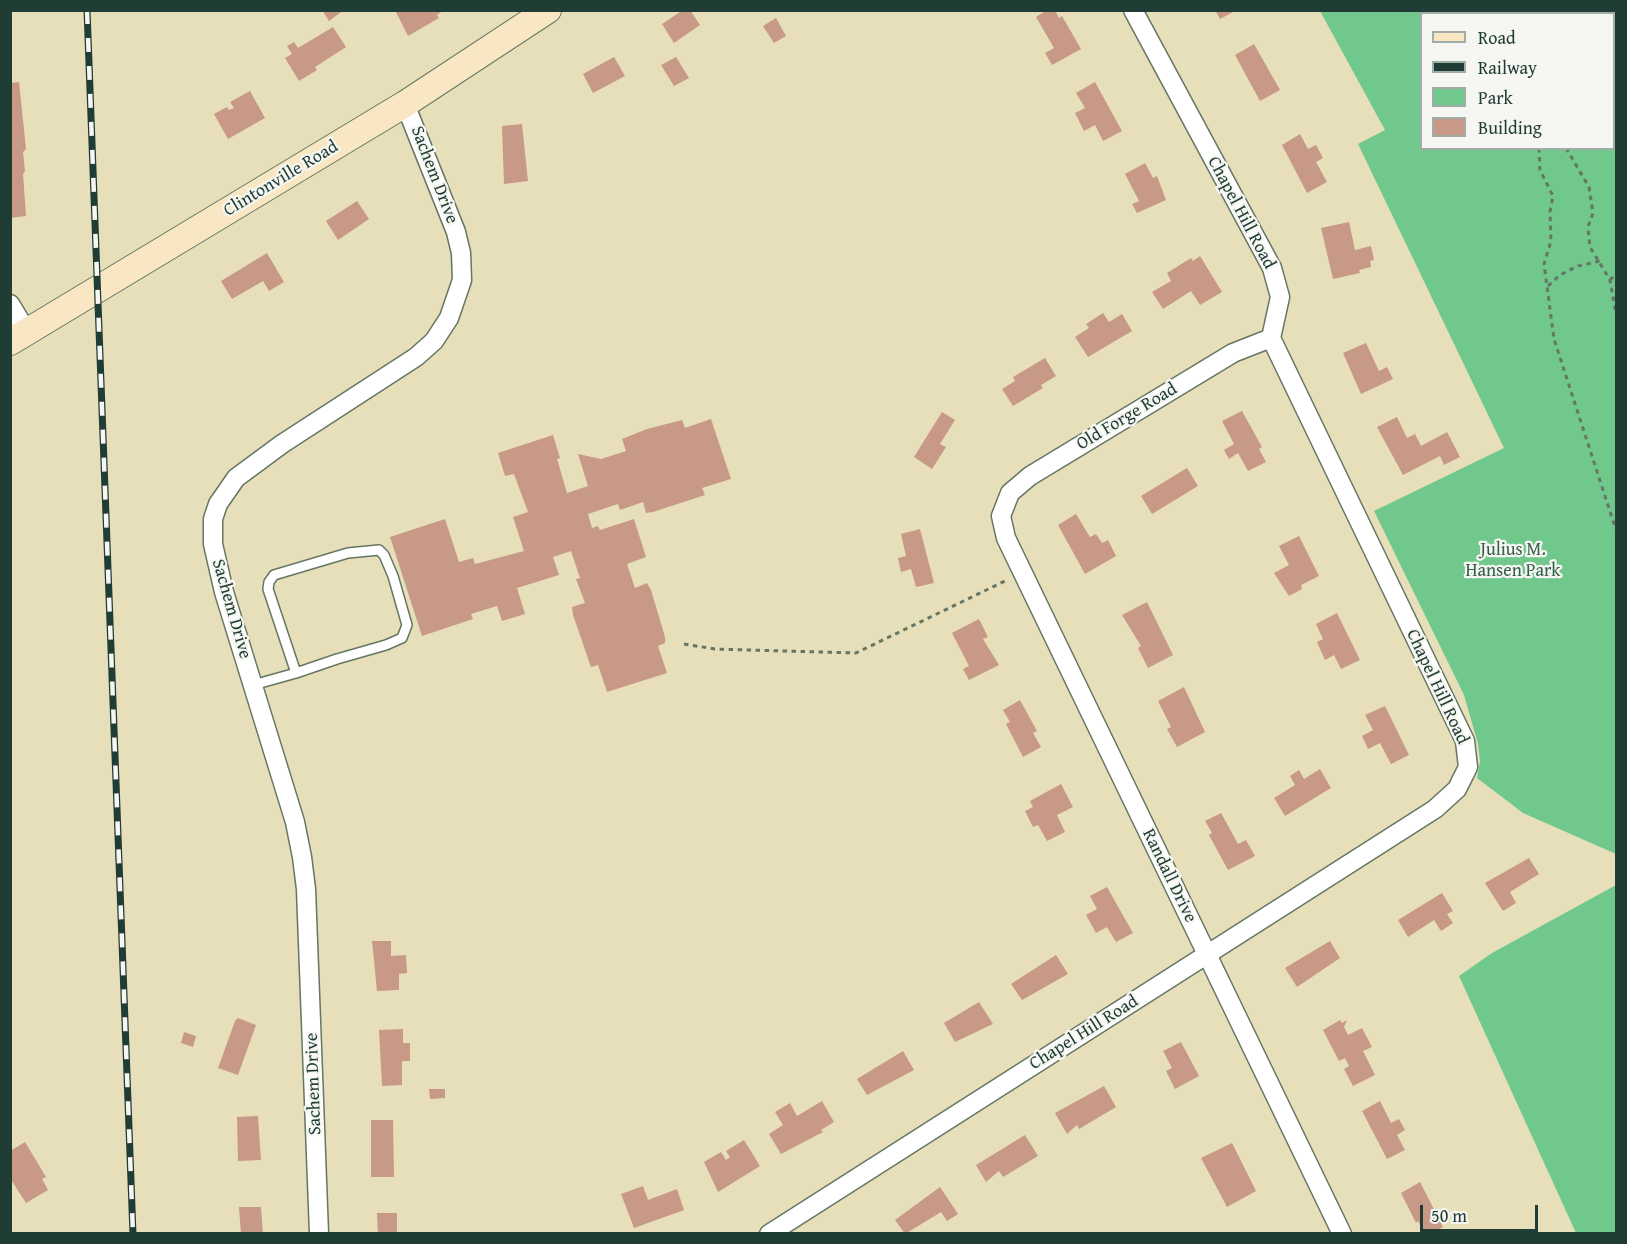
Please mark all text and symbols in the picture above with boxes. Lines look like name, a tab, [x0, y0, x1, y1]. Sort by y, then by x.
legend	[1420, 12, 1615, 150]
text: Road	[1478, 24, 1516, 51]
text: Railway	[1478, 54, 1537, 81]
text: Park	[1478, 84, 1513, 111]
text: Building	[1478, 114, 1542, 141]
street label: Sachem Drive	[406, 123, 462, 227]
street label: Clintonville Road	[220, 136, 342, 222]
street label: Chapel Hill Road	[1202, 153, 1280, 273]
street label: Old Forge Road	[1073, 379, 1181, 455]
park label: Julius M. Hansen Park	[1466, 539, 1560, 582]
street label: Sachem Drive	[206, 557, 256, 661]
street label: Chapel Hill Road	[1401, 626, 1473, 748]
street label: Randall Drive	[1137, 826, 1201, 926]
street label: Chapel Hill Road	[1026, 991, 1142, 1075]
street label: Sachem Drive	[301, 1032, 327, 1136]
scale bar	[1423, 1193, 1542, 1231]
text: 50 m	[1431, 1202, 1467, 1229]

